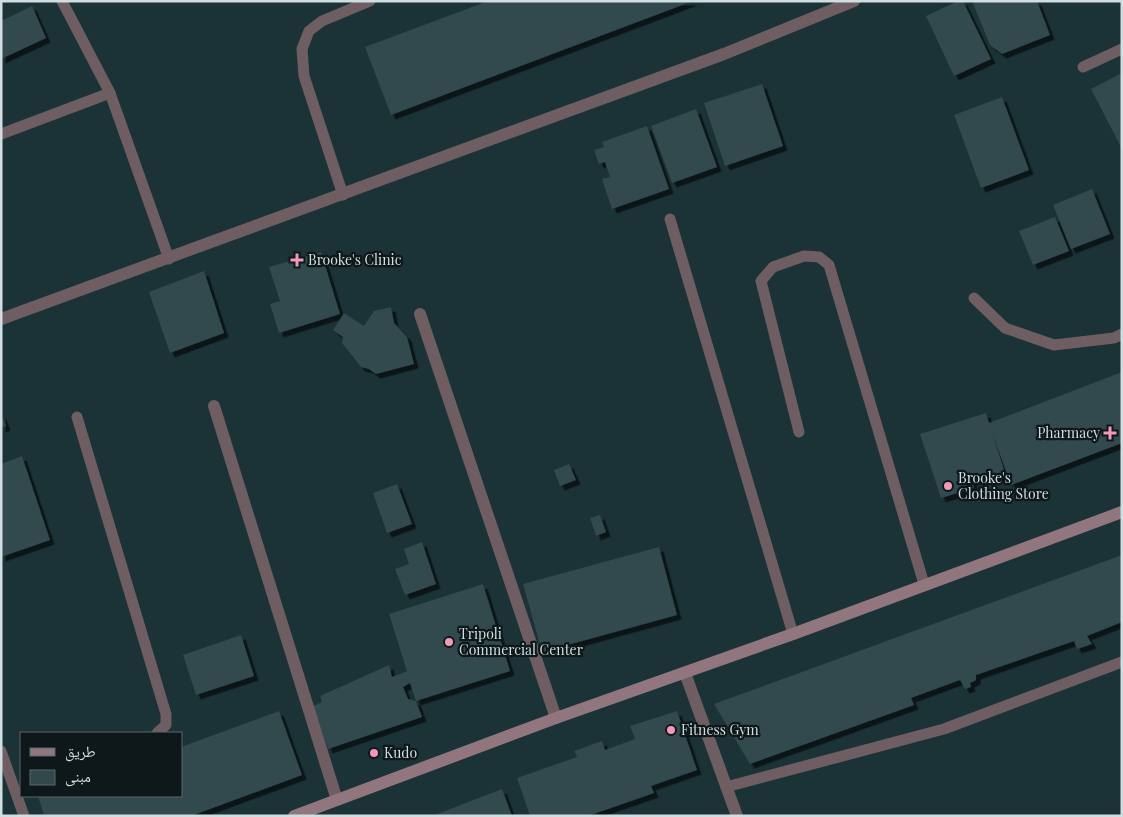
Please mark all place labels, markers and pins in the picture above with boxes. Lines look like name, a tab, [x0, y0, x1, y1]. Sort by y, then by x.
place label: Brooke's Clinic	[308, 250, 402, 269]
marker: Brooke's Clinic	[290, 253, 304, 267]
place label: Pharmacy	[1037, 423, 1100, 442]
marker: Pharmacy	[1104, 427, 1116, 439]
place label: Brooke's Clothing Store	[958, 468, 1049, 503]
marker: Brooke's Clothing Store	[942, 480, 954, 492]
place label: Tripoli Commercial Center	[459, 624, 584, 659]
marker: Tripoli Commercial Center	[443, 636, 455, 648]
place label: Fitness Gym	[681, 720, 759, 739]
marker: Fitness Gym	[665, 724, 677, 736]
place label: Kudo	[384, 743, 417, 762]
marker: Kudo	[368, 747, 380, 759]

